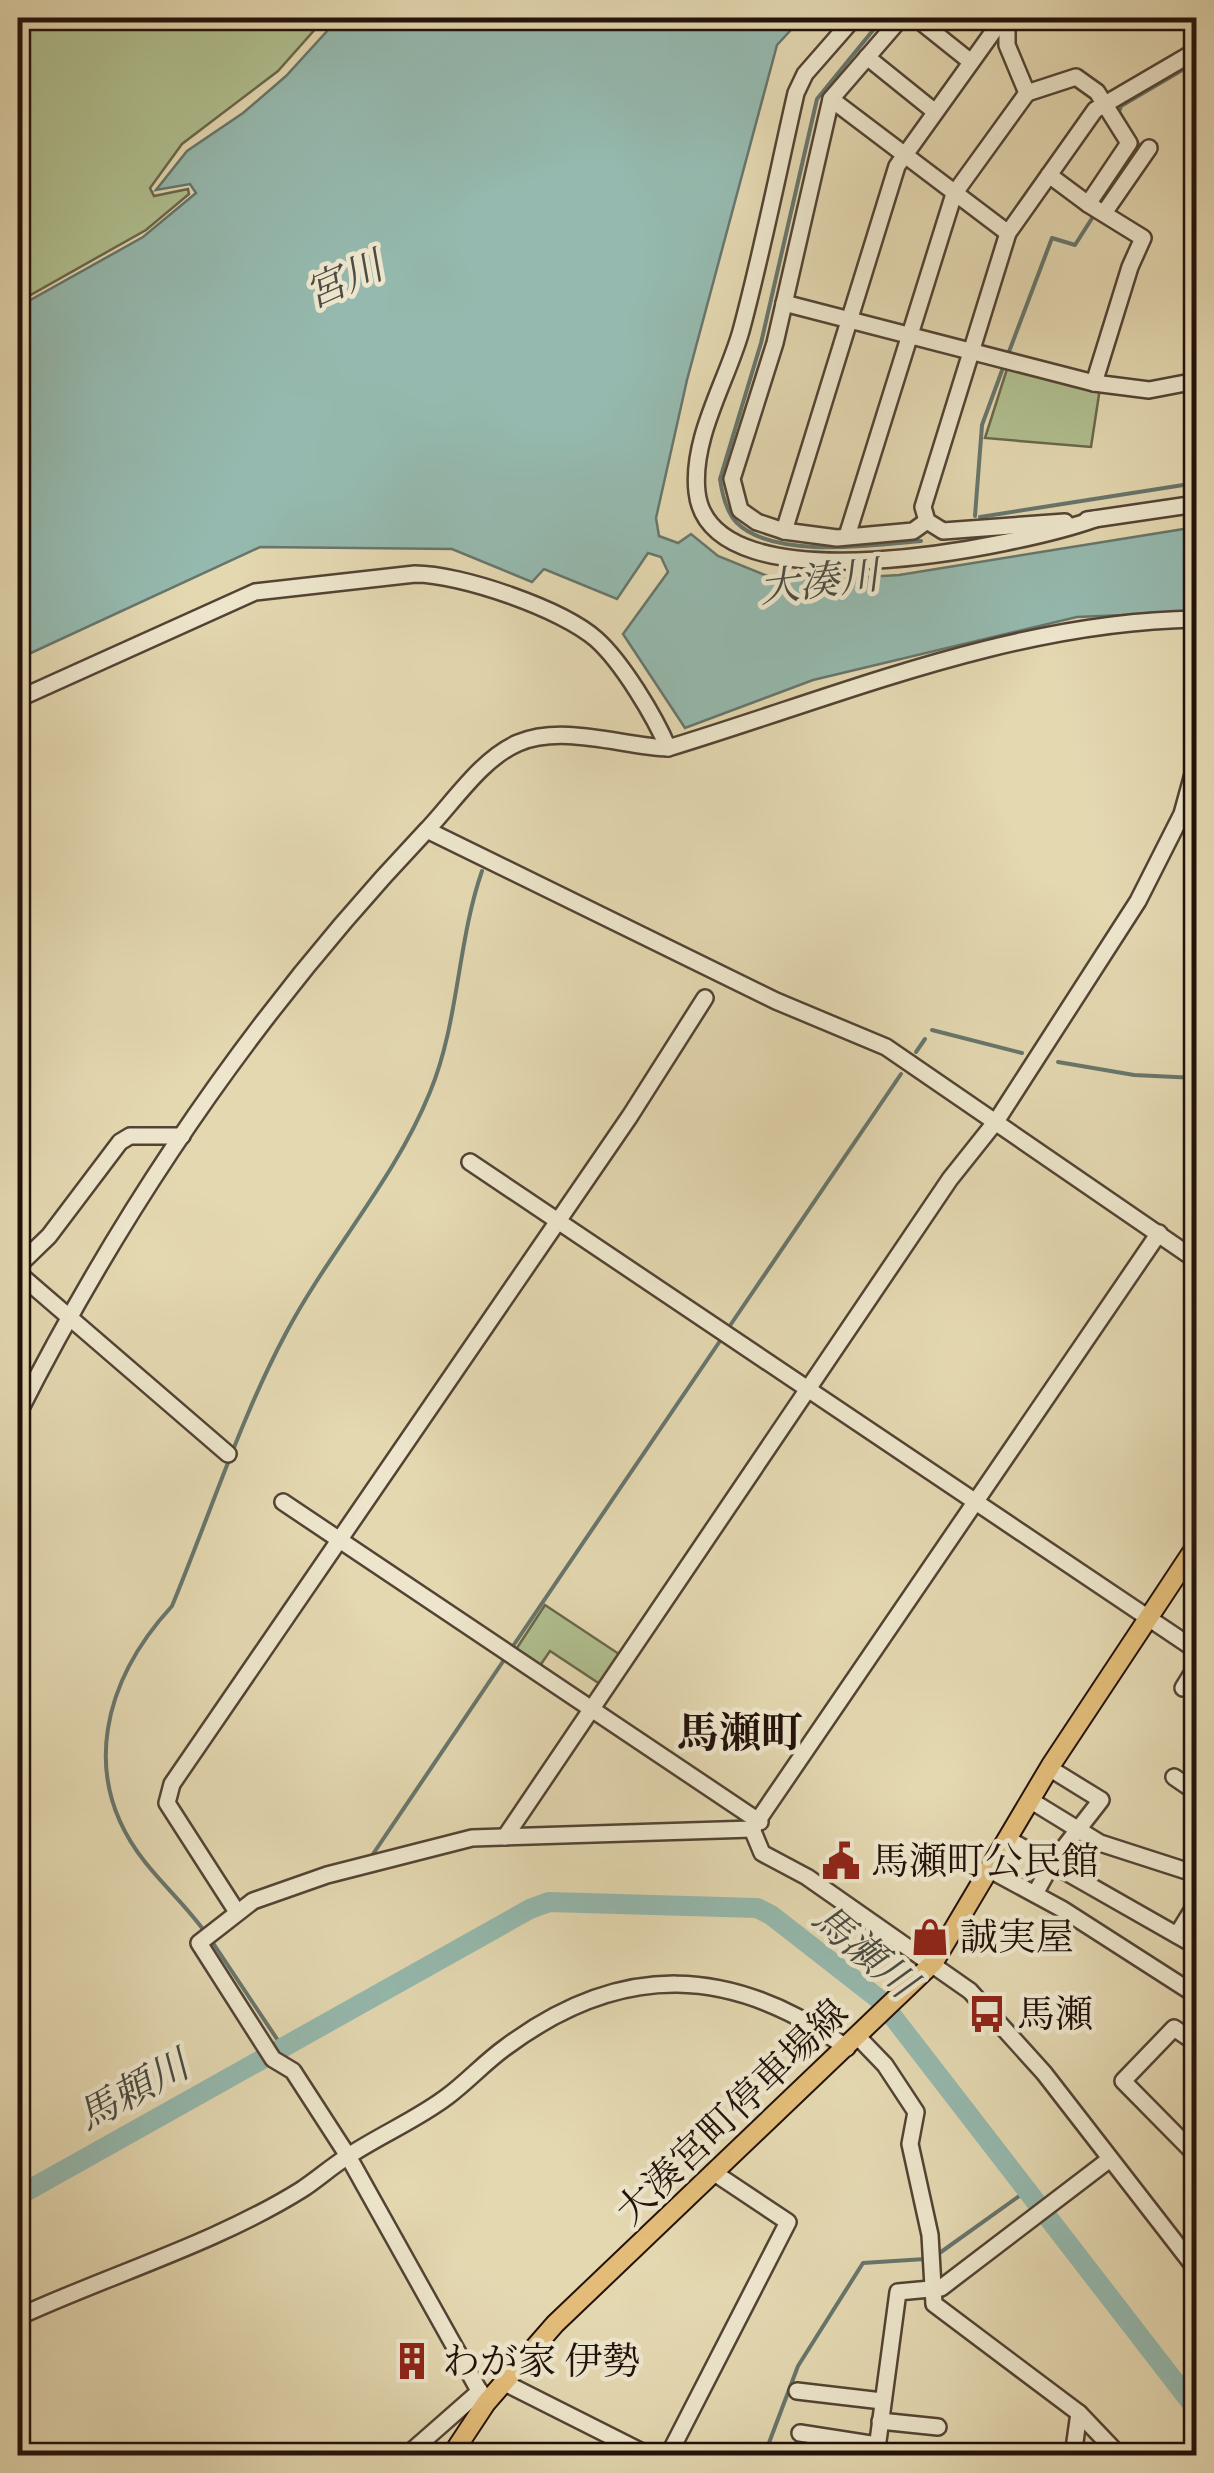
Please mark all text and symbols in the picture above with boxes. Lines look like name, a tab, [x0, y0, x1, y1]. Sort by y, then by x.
water label: 宮川	[298, 241, 394, 317]
water label: 大湊川	[757, 551, 885, 612]
district label: 馬瀬町	[677, 1709, 803, 1758]
place label: 馬瀬町公民館	[871, 1839, 1099, 1884]
public building icon: 馬瀬町公民館	[820, 1840, 862, 1882]
water label: 馬瀬川	[803, 1895, 928, 2010]
place label: 誠実屋	[960, 1915, 1074, 1960]
shop icon: 誠実屋	[909, 1916, 951, 1958]
street label: 大湊宮町停車場線	[607, 1990, 857, 2234]
place label: 馬瀬	[1017, 1992, 1093, 2037]
bus stop icon: 馬瀬	[966, 1993, 1008, 2035]
water label: 馬頼川	[69, 2040, 200, 2140]
place label: わが家 伊勢	[442, 2339, 640, 2384]
building icon: わが家 伊勢	[391, 2340, 433, 2382]

